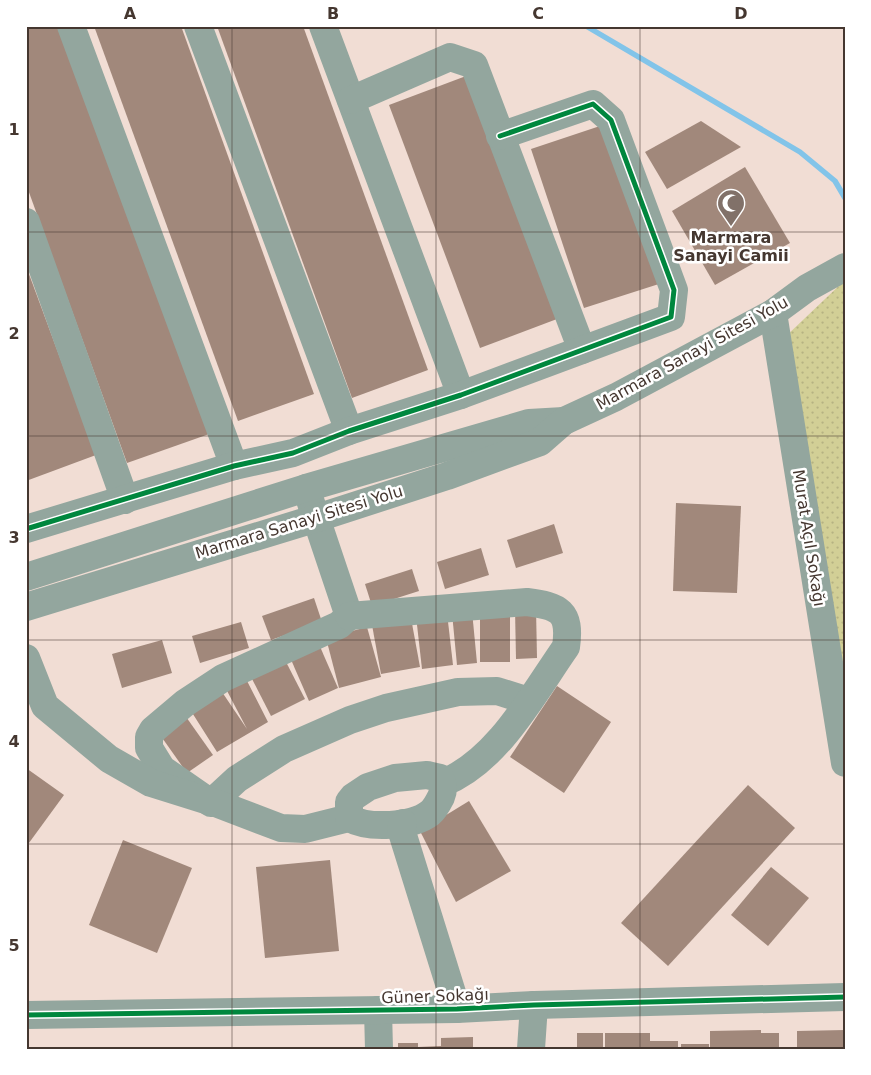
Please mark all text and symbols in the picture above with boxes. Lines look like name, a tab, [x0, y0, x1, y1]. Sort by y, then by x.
text: A	[124, 4, 137, 23]
text: B	[327, 4, 339, 23]
text: C	[532, 4, 544, 23]
text: D	[734, 4, 748, 23]
text: 1	[8, 120, 20, 139]
mosque icon: Marmara Sanayi Camii	[716, 188, 746, 227]
place label: Marmara Sanayi Camii	[673, 228, 789, 265]
street label: Marmara Sanayi Sitesi Yolu	[593, 292, 791, 414]
text: 2	[8, 324, 20, 343]
street label: Murat Açıl Sokağı	[789, 468, 829, 608]
street label: Marmara Sanayi Sitesi Yolu	[193, 481, 405, 563]
text: 3	[8, 528, 20, 547]
text: 4	[8, 732, 20, 751]
text: 5	[8, 936, 20, 955]
street label: Güner Sokağı	[381, 985, 489, 1007]

